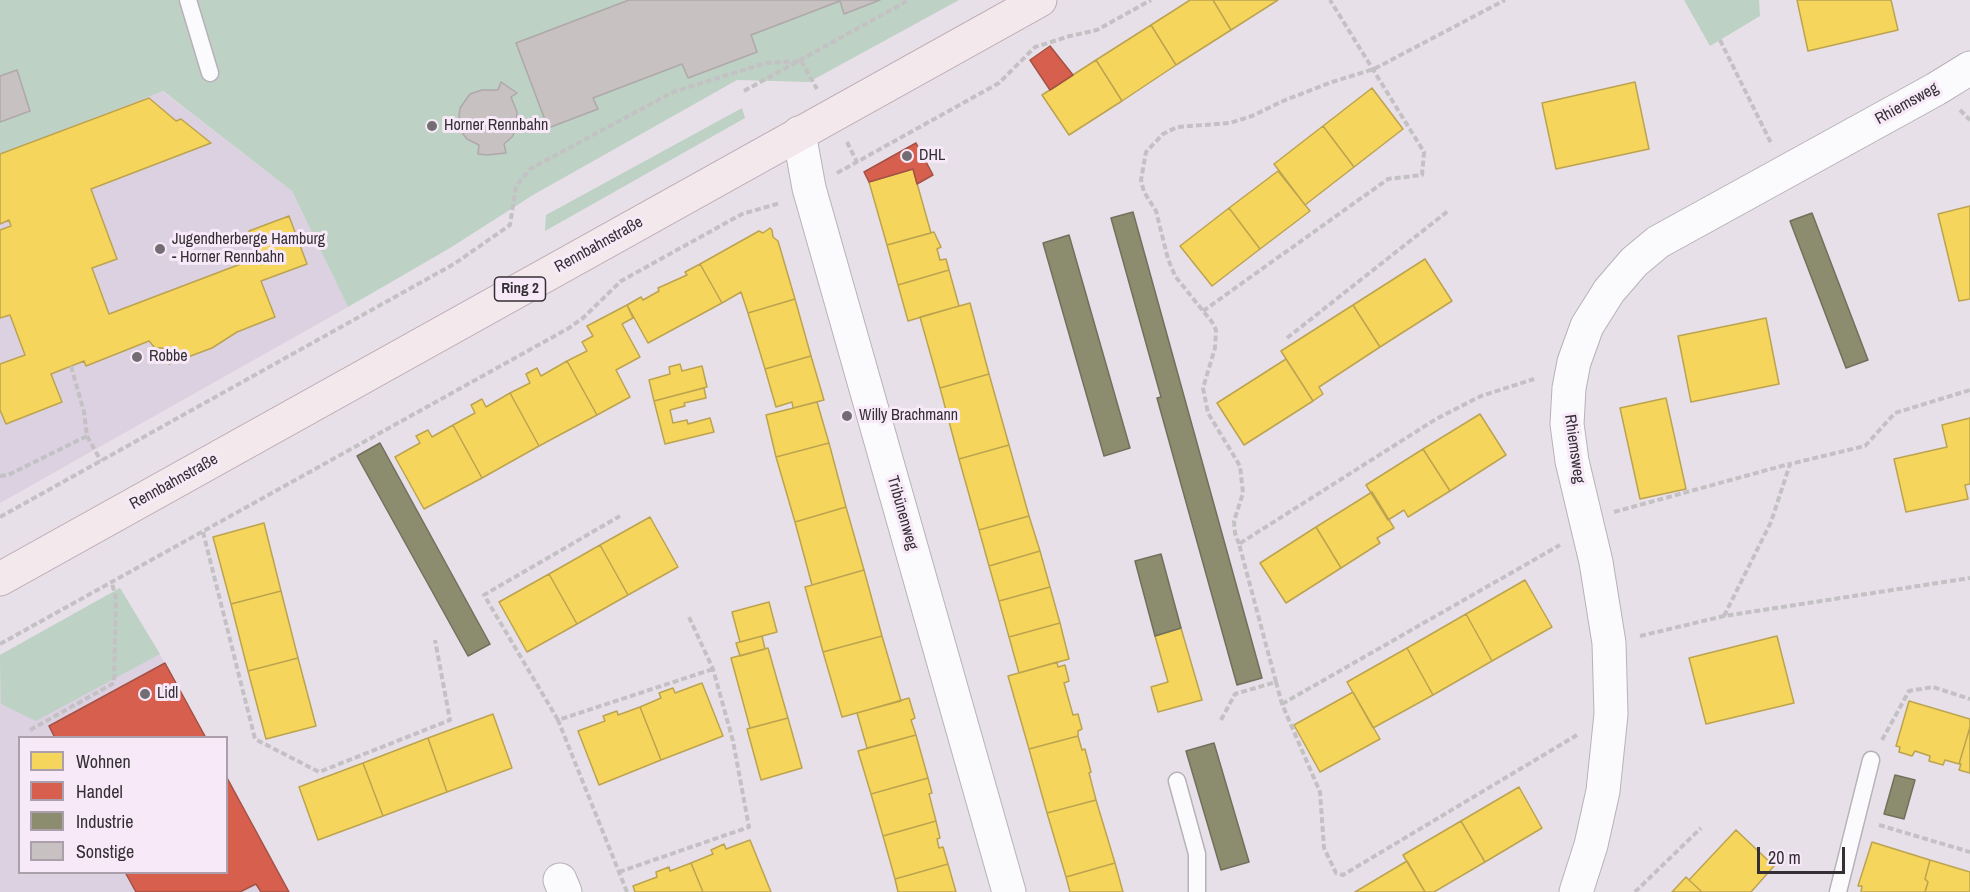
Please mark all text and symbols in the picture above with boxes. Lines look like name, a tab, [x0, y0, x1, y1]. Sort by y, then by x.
street label: Rhiemsweg	[1872, 79, 1942, 129]
place label: Horner Rennbahn	[444, 116, 548, 136]
marker: Horner Rennbahn	[425, 119, 439, 133]
place label: DHL	[919, 146, 945, 166]
marker: DHL	[900, 149, 914, 163]
street label: Rennbahnstraße	[552, 213, 646, 277]
place label: Jugendherberge Hamburg - Horner Rennbahn	[172, 230, 325, 268]
marker: Jugendherberge Hamburg - Horner Rennbahn	[153, 242, 167, 256]
road number: Ring 2	[494, 277, 546, 301]
place label: Robbe	[149, 347, 188, 367]
marker: Robbe	[130, 350, 144, 364]
place label: Willy Brachmann	[859, 406, 958, 426]
marker: Willy Brachmann	[840, 409, 854, 423]
street label: Rhiemsweg	[1560, 413, 1588, 485]
street label: Rennbahnstraße	[127, 450, 221, 514]
street label: Tribünenweg	[882, 474, 922, 552]
place label: Lidl	[157, 684, 178, 704]
marker: Lidl	[138, 687, 152, 701]
legend	[18, 736, 228, 874]
text: Wohnen	[76, 749, 131, 774]
text: Handel	[76, 779, 123, 804]
text: Industrie	[76, 809, 133, 834]
scale bar	[1760, 835, 1848, 873]
text: Sonstige	[76, 839, 134, 864]
text: 20 m	[1768, 845, 1801, 870]

